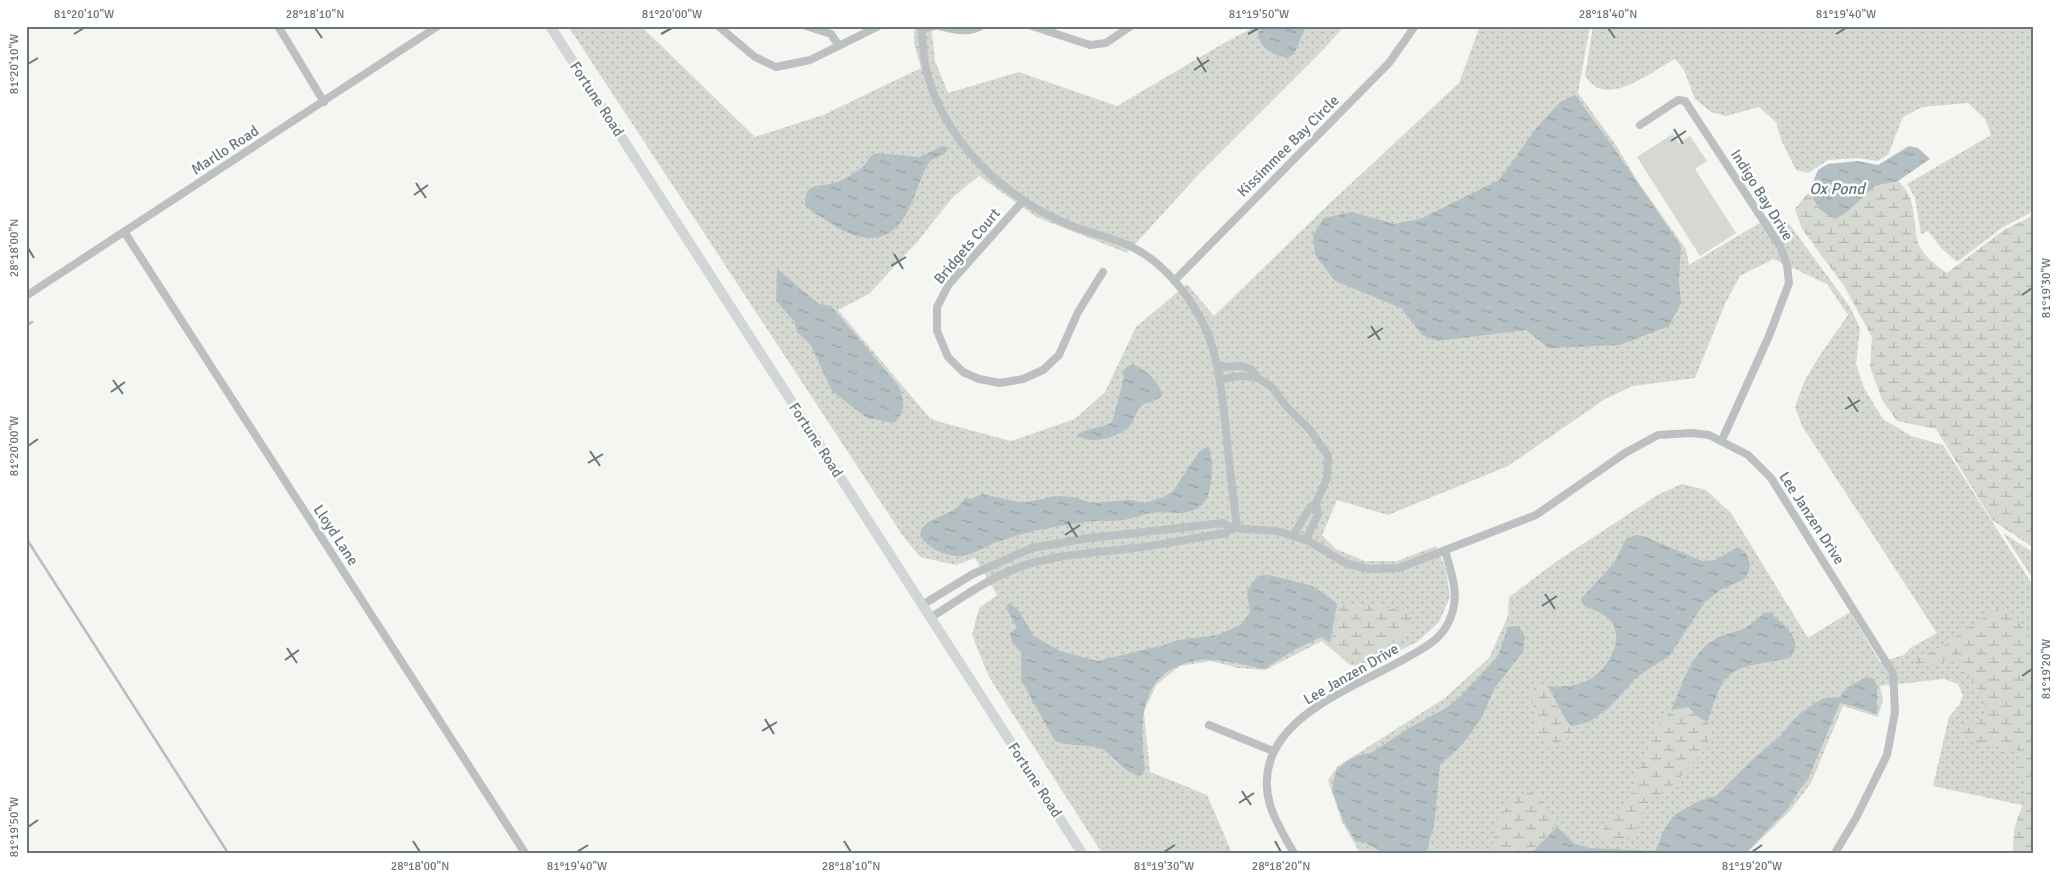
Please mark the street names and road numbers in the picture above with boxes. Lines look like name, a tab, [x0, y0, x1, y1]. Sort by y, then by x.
street label: Fortune Road	[566, 58, 628, 140]
street label: Kissimmee Bay Circle	[1233, 91, 1343, 201]
street label: Marllo Road	[188, 121, 262, 178]
street label: Indigo Bay Drive	[1727, 146, 1797, 244]
street label: Bridgets Court	[930, 205, 1004, 287]
street label: Fortune Road	[785, 399, 847, 481]
street label: Lee Janzen Drive	[1775, 468, 1849, 568]
street label: Lloyd Lane	[310, 501, 362, 569]
street label: Lee Janzen Drive	[1300, 639, 1402, 709]
street label: Fortune Road	[1004, 739, 1066, 821]

